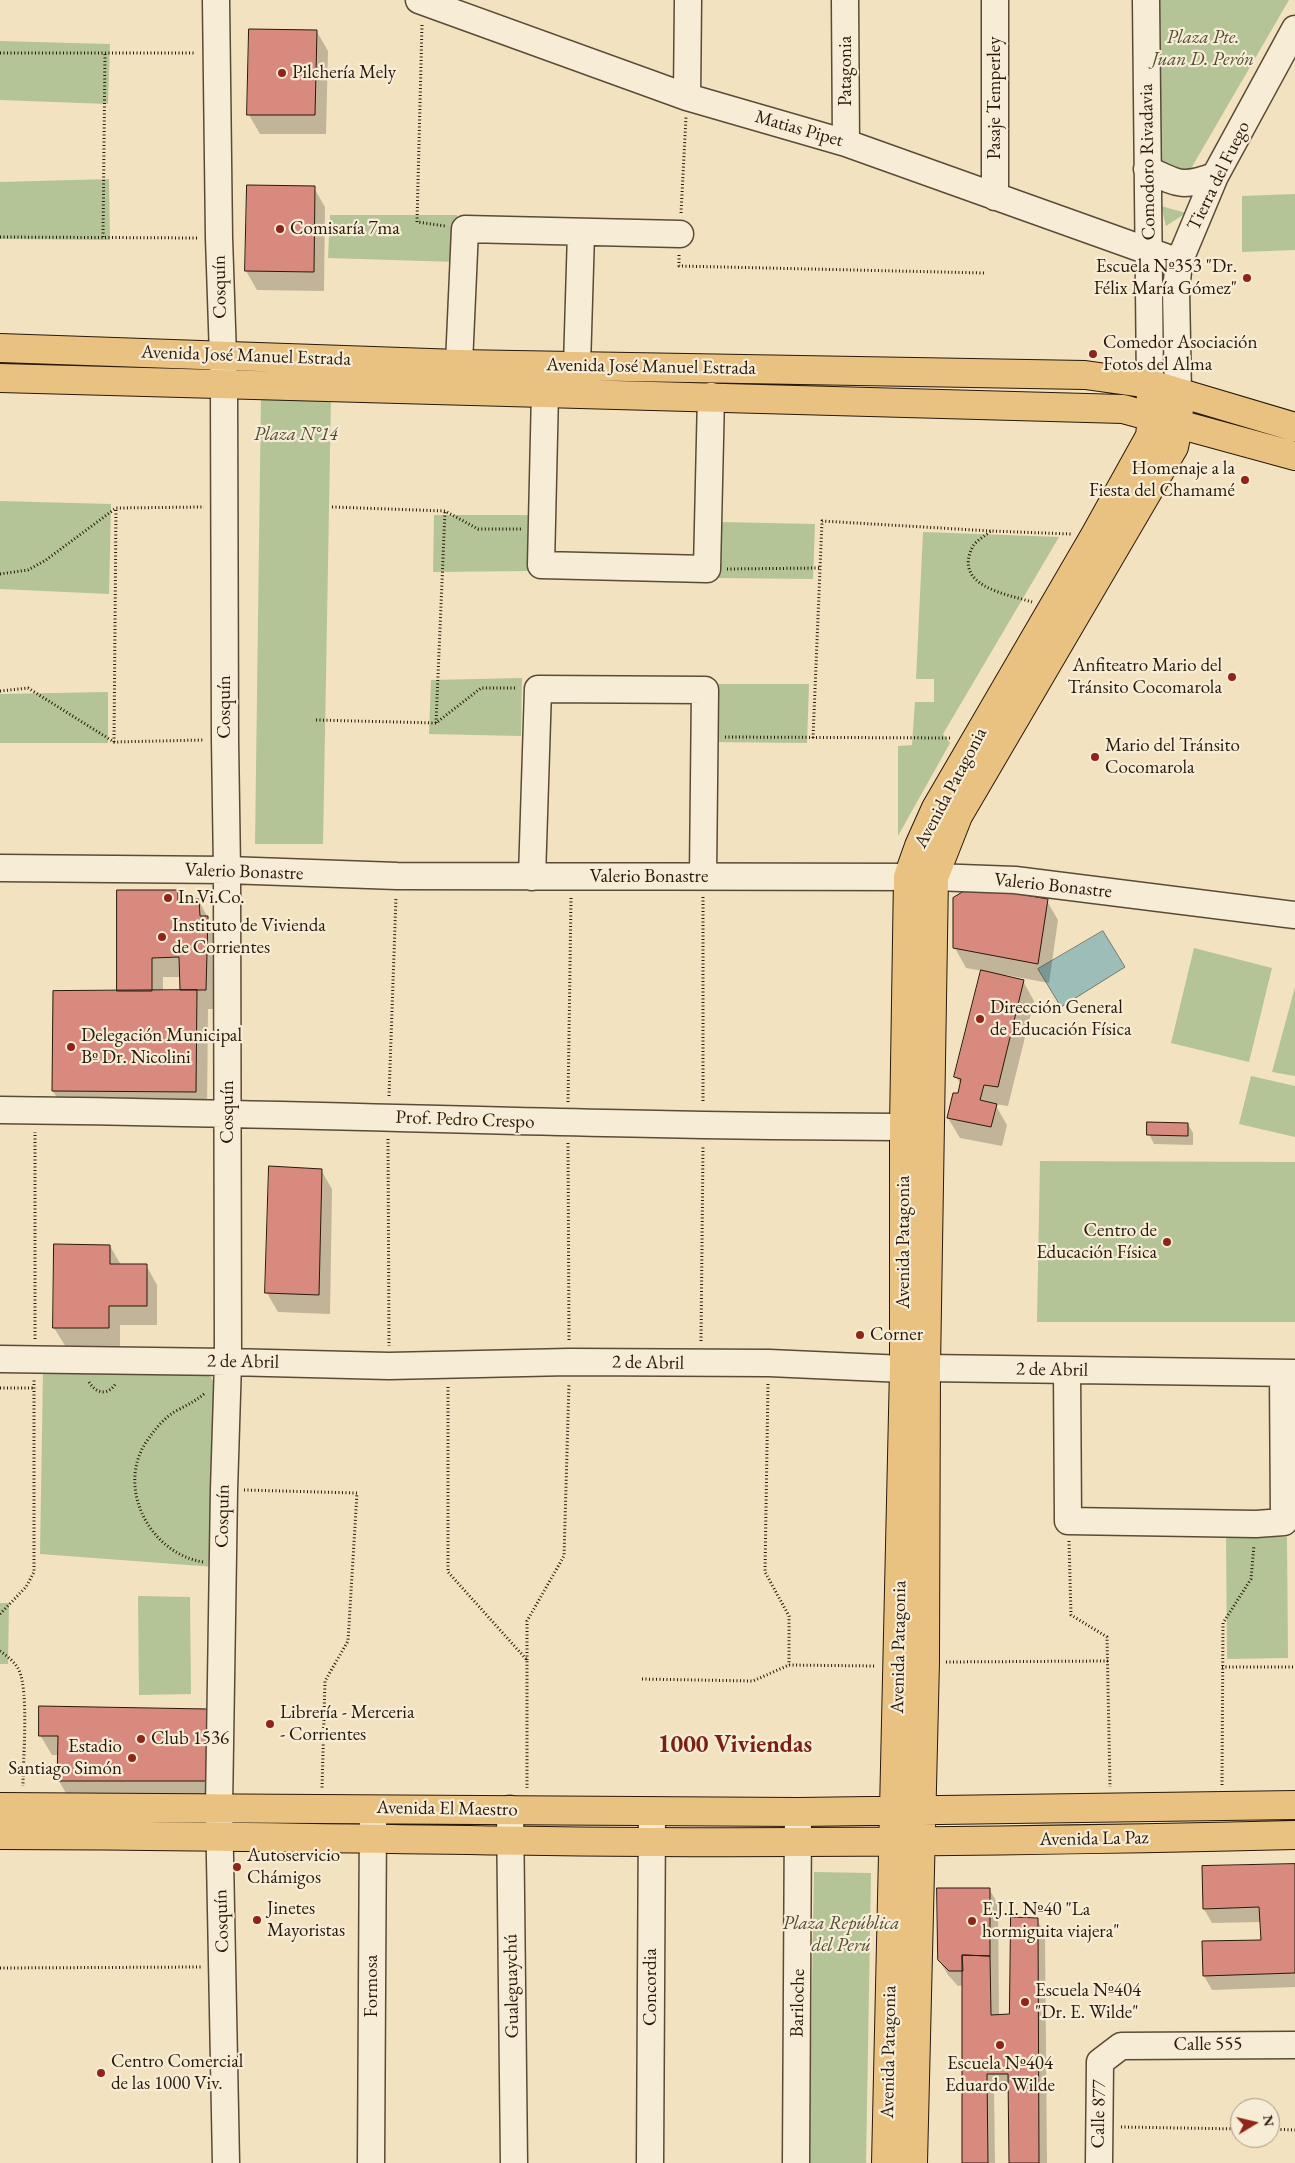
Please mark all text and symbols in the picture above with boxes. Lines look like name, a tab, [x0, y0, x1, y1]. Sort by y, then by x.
park label: Plaza Pte. Juan D. Perón	[1152, 27, 1254, 71]
street label: Patagonia	[835, 36, 857, 106]
street label: Pasaje Temperley	[984, 37, 1006, 159]
place label: Pilchería Mely	[292, 62, 396, 84]
marker: Pilchería Mely	[276, 67, 288, 79]
street label: Comodoro Rivadavia	[1135, 83, 1161, 241]
street label: Matias Pipet	[752, 106, 846, 152]
street label: Tierra del Fuego	[1183, 117, 1255, 235]
place label: Comisaría 7ma	[290, 218, 400, 240]
marker: Comisaría 7ma	[274, 223, 286, 235]
street label: Cosquín	[208, 255, 232, 319]
place label: Escuela Nº353 "Dr. Félix María Gómez"	[1094, 256, 1237, 300]
marker: Escuela Nº353 "Dr. Félix María Gómez"	[1241, 272, 1253, 284]
place label: Comedor Asociación Fotos del Alma	[1103, 332, 1258, 376]
street label: Avenida José Manuel Estrada	[141, 341, 351, 371]
marker: Comedor Asociación Fotos del Alma	[1087, 348, 1099, 360]
street label: Avenida José Manuel Estrada	[546, 354, 756, 380]
park label: Plaza N°14	[254, 424, 338, 446]
place label: Homenaje a la Fiesta del Chamamé	[1089, 458, 1235, 502]
marker: Homenaje a la Fiesta del Chamamé	[1239, 474, 1251, 486]
place label: Anfiteatro Mario del Tránsito Cocomarola	[1068, 655, 1222, 699]
marker: Anfiteatro Mario del Tránsito Cocomarola	[1226, 671, 1238, 683]
street label: Cosquín	[214, 675, 236, 739]
street label: Avenida Patagonia	[910, 724, 992, 852]
place label: Mario del Tránsito Cocomarola	[1105, 735, 1240, 779]
marker: Mario del Tránsito Cocomarola	[1089, 751, 1101, 763]
street label: Valerio Bonastre	[184, 859, 304, 885]
street label: Valerio Bonastre	[590, 866, 708, 888]
street label: Valerio Bonastre	[993, 868, 1113, 904]
place label: In.Vi.Co.	[178, 887, 245, 909]
marker: In.Vi.Co.	[162, 892, 174, 904]
place label: Instituto de Vivienda de Corrientes	[172, 915, 326, 959]
marker: Instituto de Vivienda de Corrientes	[156, 931, 168, 943]
place label: Dirección General de Educación Física	[990, 997, 1132, 1041]
marker: Dirección General de Educación Física	[974, 1013, 986, 1025]
place label: Delegación Municipal Bº Dr. Nicolini	[81, 1025, 242, 1069]
marker: Delegación Municipal Bº Dr. Nicolini	[65, 1041, 77, 1053]
street label: Cosquín	[217, 1080, 239, 1144]
street label: Prof. Pedro Crespo	[395, 1106, 535, 1134]
street label: Avenida Patagonia	[893, 1175, 915, 1309]
place label: Centro de Educación Física	[1036, 1220, 1157, 1264]
marker: Centro de Educación Física	[1161, 1236, 1173, 1248]
place label: Corner	[870, 1324, 923, 1346]
marker: Corner	[854, 1329, 866, 1341]
street label: 2 de Abril	[207, 1350, 279, 1374]
street label: 2 de Abril	[612, 1351, 684, 1375]
street label: 2 de Abril	[1016, 1358, 1088, 1382]
street label: Cosquín	[211, 1484, 235, 1548]
street label: Avenida Patagonia	[886, 1580, 912, 1714]
place label: Librería - Merceria - Corrientes	[280, 1702, 415, 1746]
marker: Librería - Merceria - Corrientes	[264, 1718, 276, 1730]
place label: Club 1536	[151, 1728, 229, 1750]
district label: 1000 Viviendas	[658, 1731, 812, 1759]
marker: Club 1536	[135, 1733, 147, 1745]
place label: Estadio Santiago Simón	[8, 1736, 122, 1780]
marker: Estadio Santiago Simón	[126, 1752, 138, 1764]
street label: Avenida El Maestro	[376, 1796, 518, 1822]
street label: Avenida La Paz	[1039, 1827, 1149, 1851]
place label: Autoservicio Chámigos	[247, 1845, 340, 1889]
marker: Autoservicio Chámigos	[231, 1861, 243, 1873]
street label: Cosquín	[209, 1889, 235, 1953]
place label: Jinetes Mayoristas	[267, 1898, 345, 1942]
place label: E.J.I. Nº40 "La hormiguita viajera"	[982, 1899, 1120, 1943]
park label: Plaza República del Perú	[782, 1913, 900, 1957]
marker: Jinetes Mayoristas	[251, 1914, 263, 1926]
marker: E.J.I. Nº40 "La hormiguita viajera"	[966, 1915, 978, 1927]
street label: Gualeguaychú	[500, 1934, 524, 2038]
street label: Concordia	[640, 1948, 662, 2026]
street label: Formosa	[361, 1955, 383, 2017]
street label: Bariloche	[786, 1968, 810, 2038]
place label: Escuela Nº404 "Dr. E. Wilde"	[1035, 1980, 1141, 2024]
street label: Avenida Patagonia	[876, 1985, 902, 2119]
marker: Escuela Nº404 "Dr. E. Wilde"	[1019, 1996, 1031, 2008]
street label: Calle 555	[1174, 2034, 1242, 2056]
marker: Escuela Nº404 Eduardo Wilde	[994, 2039, 1006, 2051]
place label: Centro Comercial de las 1000 Viv.	[111, 2051, 243, 2095]
place label: Escuela Nº404 Eduardo Wilde	[945, 2053, 1055, 2097]
marker: Centro Comercial de las 1000 Viv.	[95, 2067, 107, 2079]
street label: Calle 877	[1087, 2079, 1111, 2149]
north arrow	[1230, 2098, 1280, 2148]
text: N	[1259, 2114, 1279, 2128]

